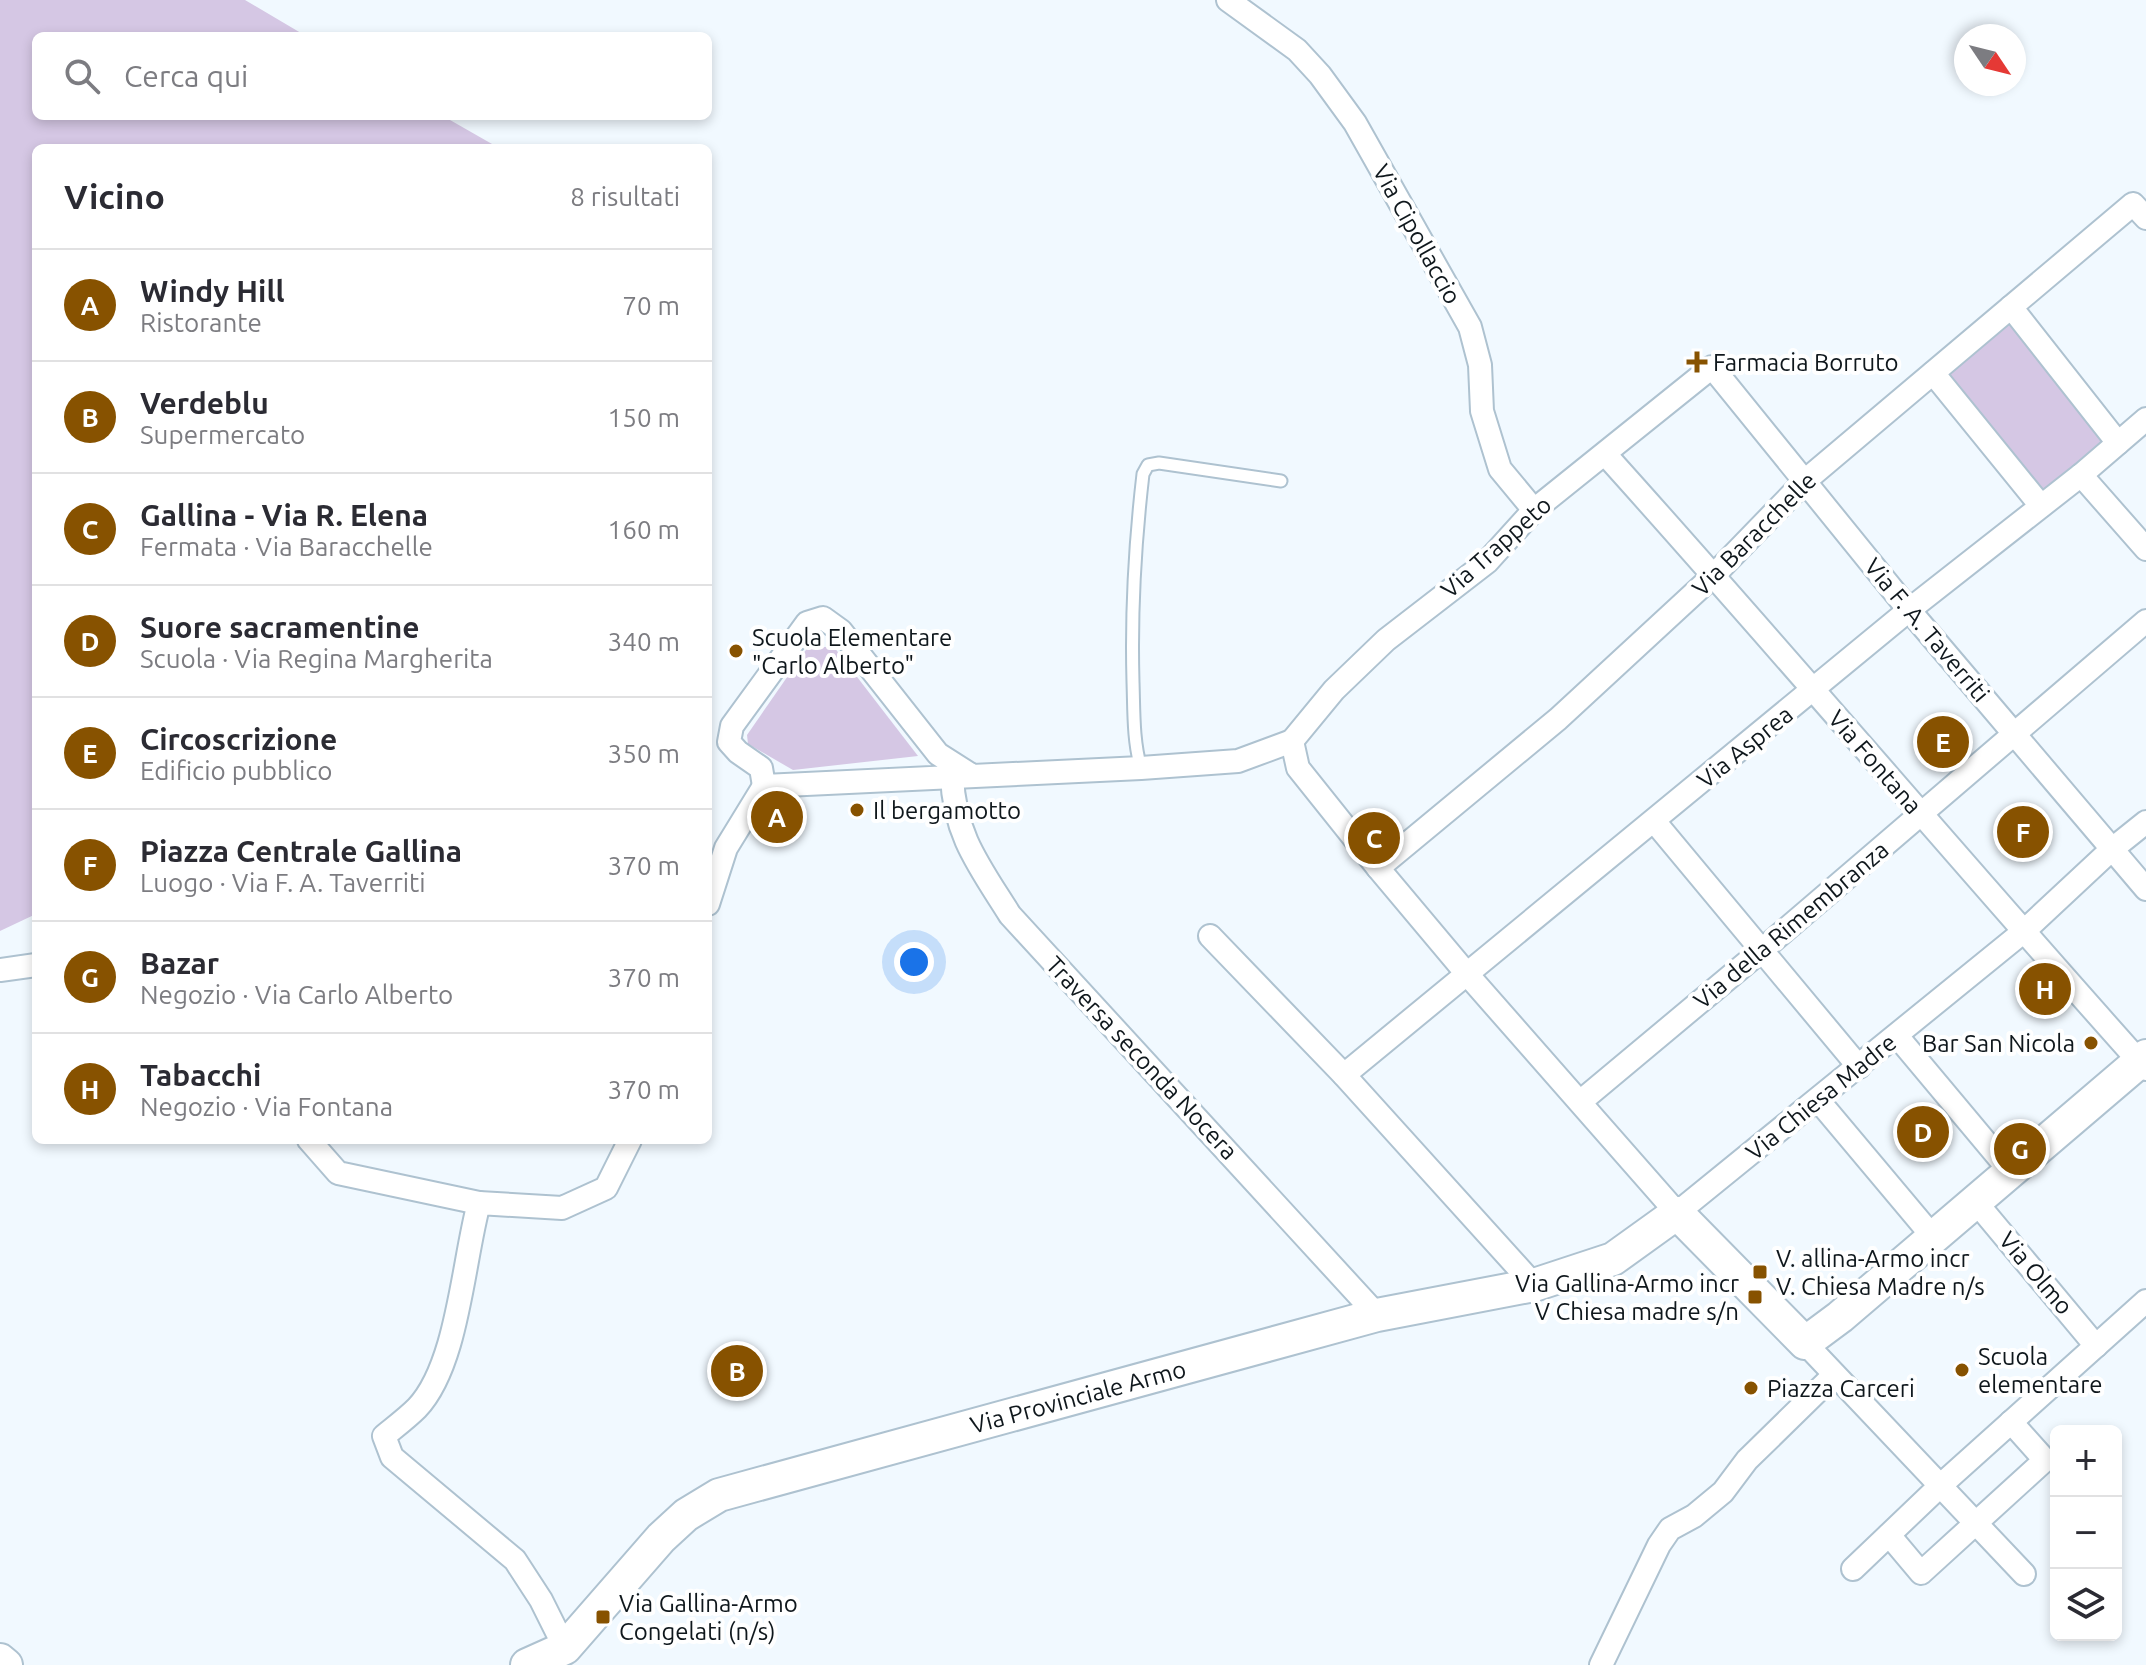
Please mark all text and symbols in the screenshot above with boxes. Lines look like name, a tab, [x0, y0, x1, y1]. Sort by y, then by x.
north arrow	[1954, 24, 2026, 96]
search box	[32, 32, 712, 120]
icon: search	[60, 54, 104, 98]
text: Cerca qui	[124, 59, 248, 93]
street label: Via Cipollaccio	[1368, 160, 1466, 308]
text: Vicino	[64, 177, 165, 215]
text: 8 risultati	[570, 182, 680, 211]
text: Windy Hill	[140, 274, 285, 308]
text: A	[81, 291, 99, 320]
text: 70 m	[622, 291, 680, 320]
text: Ristorante	[140, 308, 262, 337]
place label: Farmacia Borruto	[1713, 349, 1899, 376]
marker: Farmacia Borruto	[1688, 353, 1706, 371]
text: Verdeblu	[140, 386, 269, 420]
text: B	[81, 403, 99, 432]
text: 150 m	[608, 403, 680, 432]
text: Supermercato	[140, 420, 305, 449]
street label: Via Baracchelle	[1687, 467, 1821, 601]
street label: Via Trappeto	[1436, 491, 1556, 603]
text: Gallina - Via R. Elena	[140, 498, 428, 532]
text: C	[82, 515, 98, 544]
text: 160 m	[608, 515, 680, 544]
text: Fermata · Via Baracchelle	[140, 532, 433, 561]
street label: Via F. A. Taverriti	[1859, 553, 1995, 707]
text: Suore sacramentine	[140, 610, 420, 644]
place label: Scuola Elementare "Carlo Alberto"	[752, 624, 952, 679]
text: D	[81, 627, 99, 656]
text: 340 m	[608, 627, 680, 656]
marker: Scuola Elementare "Carlo Alberto"	[727, 642, 745, 660]
text: Scuola · Via Regina Margherita	[140, 644, 493, 673]
street label: Via Asprea	[1692, 700, 1798, 794]
street label: Via Fontana	[1823, 705, 1927, 819]
pin: E	[1917, 712, 1969, 772]
text: Circoscrizione	[140, 722, 337, 756]
text: E	[82, 739, 98, 768]
text: 350 m	[608, 739, 680, 768]
text: Edificio pubblico	[140, 756, 333, 785]
pin: A	[751, 787, 803, 847]
place label: Il bergamotto	[873, 797, 1021, 824]
marker: Il bergamotto	[848, 801, 866, 819]
pin: F	[1997, 802, 2049, 862]
pin: C	[1348, 808, 1400, 868]
text: Piazza Centrale Gallina	[140, 834, 462, 868]
street label: Via della Rimembranza	[1688, 836, 1894, 1014]
text: F	[83, 851, 97, 880]
text: 370 m	[608, 851, 680, 880]
text: Luogo · Via F. A. Taverriti	[140, 868, 426, 897]
your location	[894, 942, 934, 982]
text: Bazar	[140, 946, 219, 980]
street label: Traversa seconda Nocera	[1041, 951, 1243, 1165]
pin: H	[2019, 959, 2071, 1019]
text: G	[81, 963, 99, 992]
text: 370 m	[608, 963, 680, 992]
text: Negozio · Via Carlo Alberto	[140, 980, 453, 1009]
street label: Via Chiesa Madre	[1741, 1028, 1901, 1166]
place label: Bar San Nicola	[1922, 1030, 2075, 1057]
marker: Bar San Nicola	[2082, 1034, 2100, 1052]
text: Tabacchi	[140, 1058, 261, 1092]
text: H	[81, 1075, 99, 1104]
text: 370 m	[608, 1075, 680, 1104]
text: Negozio · Via Fontana	[140, 1092, 393, 1121]
pin: D	[1897, 1102, 1949, 1162]
pin: G	[1994, 1119, 2046, 1179]
street label: Via Olmo	[1994, 1226, 2078, 1320]
place label: V. allina-Armo incr V. Chiesa Madre n/s	[1776, 1245, 1985, 1300]
marker: V. allina-Armo incr V. Chiesa Madre n/s	[1751, 1263, 1769, 1281]
place label: Via Gallina-Armo incr V Chiesa madre s/n	[1515, 1270, 1739, 1325]
marker: Via Gallina-Armo incr V Chiesa madre s/n	[1746, 1288, 1764, 1306]
pin: B	[711, 1341, 763, 1401]
place label: Scuola elementare	[1978, 1343, 2103, 1398]
street label: Via Provinciale Armo	[967, 1355, 1189, 1439]
marker: Scuola elementare	[1953, 1361, 1971, 1379]
place label: Piazza Carceri	[1767, 1375, 1915, 1402]
marker: Piazza Carceri	[1742, 1379, 1760, 1397]
map controls	[2050, 1425, 2122, 1641]
button: +	[2050, 1425, 2122, 1497]
button: −	[2050, 1497, 2122, 1569]
button: layers	[2050, 1569, 2122, 1641]
place label: Via Gallina-Armo Congelati (n/s)	[619, 1590, 798, 1645]
marker: Via Gallina-Armo Congelati (n/s)	[594, 1608, 612, 1626]

